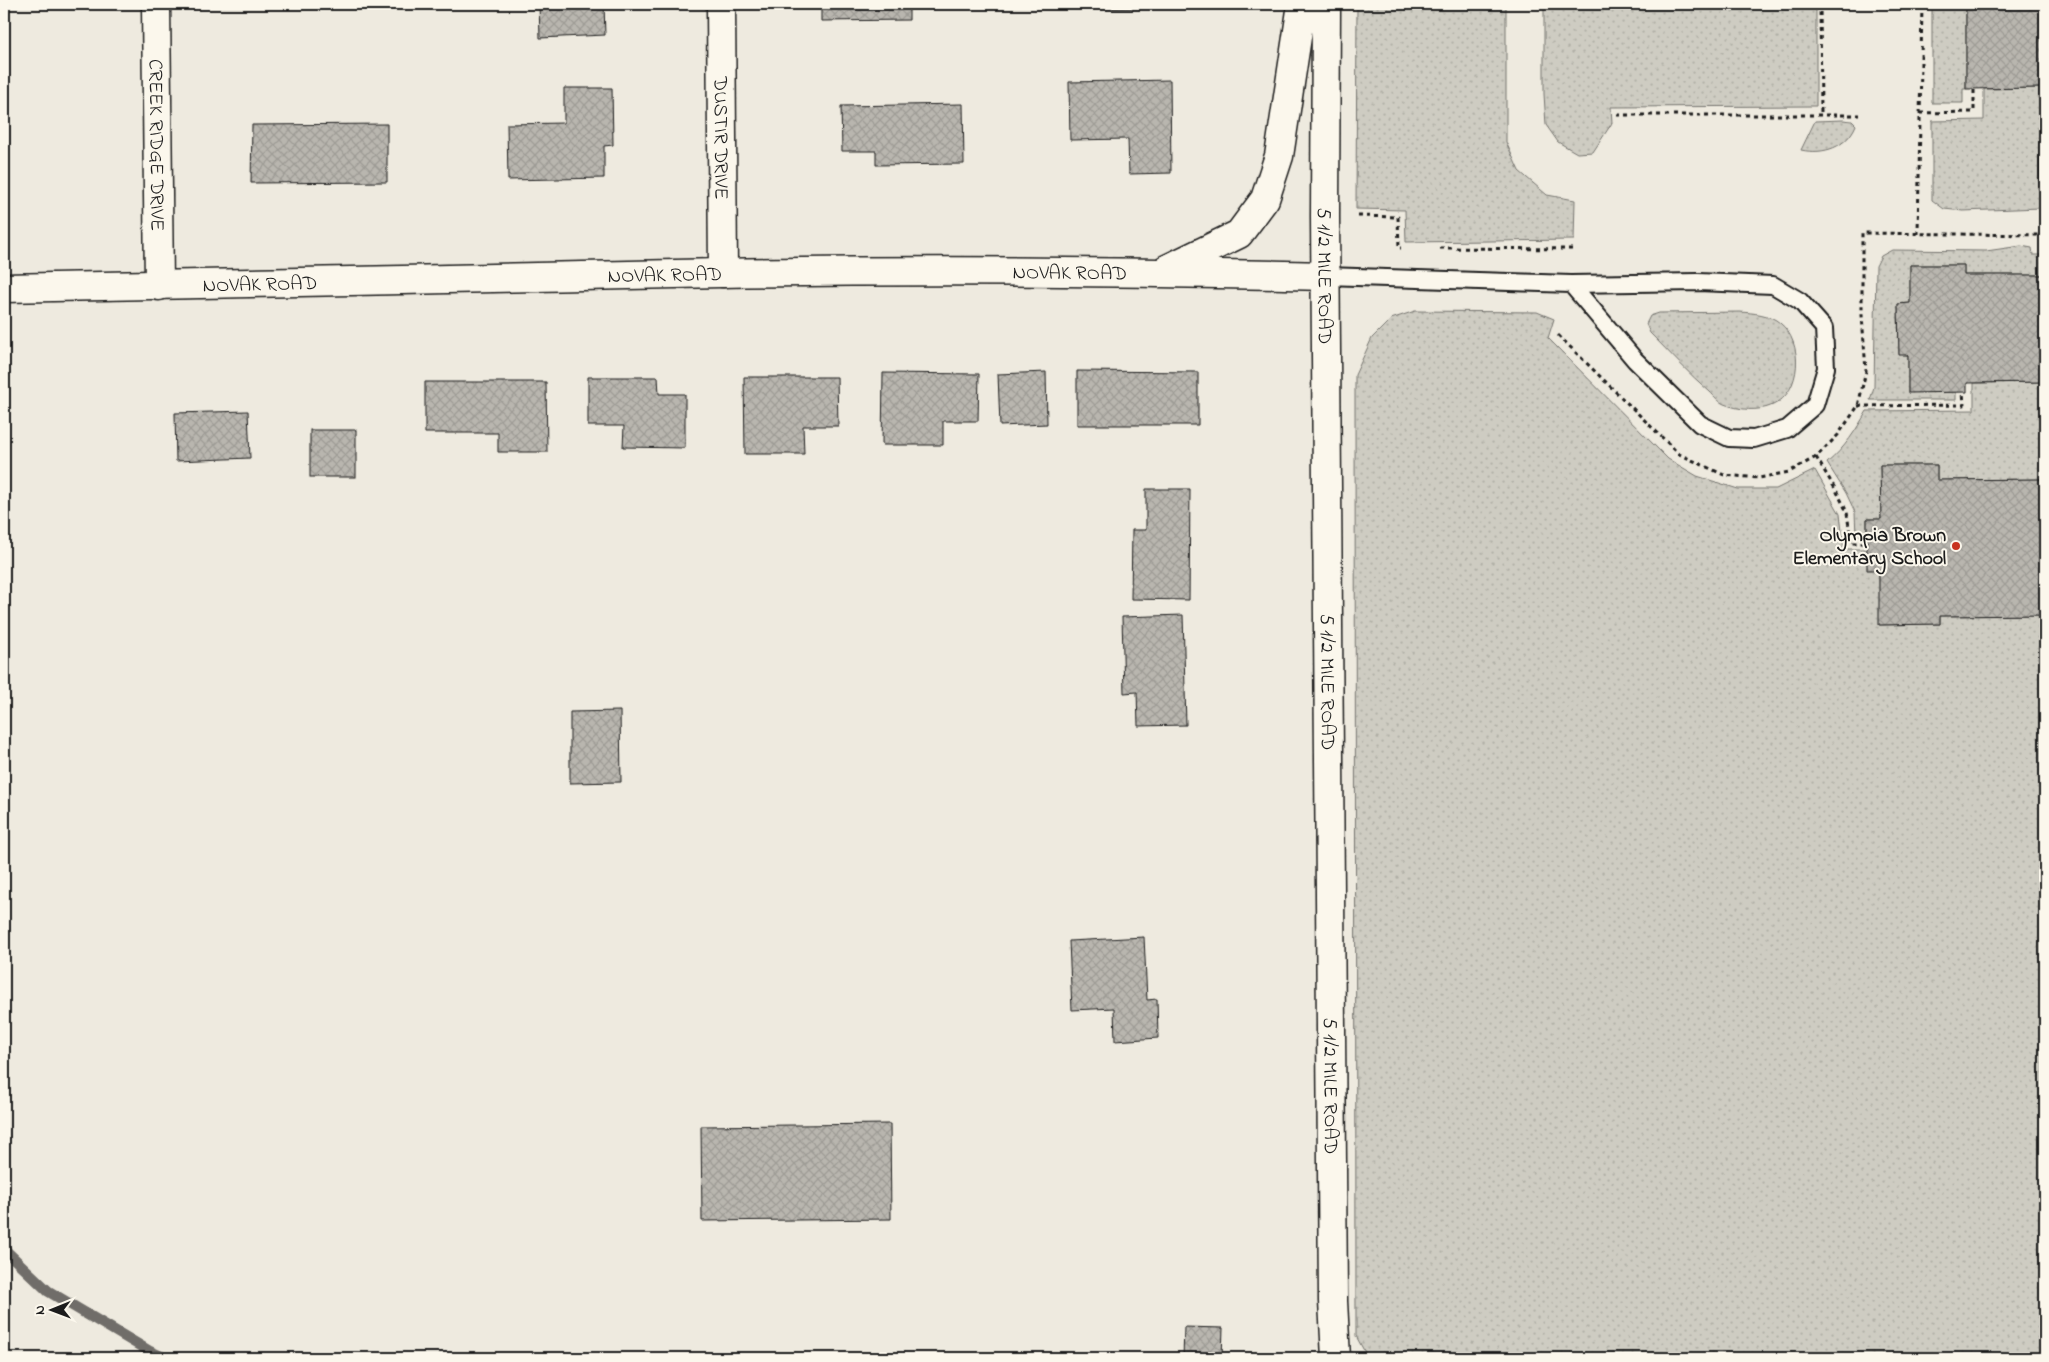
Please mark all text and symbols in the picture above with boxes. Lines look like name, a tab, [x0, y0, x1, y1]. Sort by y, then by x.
street label: CREEK RIDGE DRIVE	[140, 59, 170, 231]
street label: DUSTIR DRIVE	[705, 75, 734, 200]
street label: 5 1/2 MILE ROAD	[1308, 208, 1338, 345]
street label: NOVAK ROAD	[1013, 259, 1127, 289]
street label: NOVAK ROAD	[607, 261, 722, 292]
street label: NOVAK ROAD	[202, 270, 318, 302]
place label: Olympia Brown Elementary School	[1793, 522, 1946, 575]
marker: Olympia Brown Elementary School	[1950, 540, 1962, 552]
street label: 5 1/2 MILE ROAD	[1311, 614, 1341, 750]
street label: 5 1/2 MILE ROAD	[1314, 1017, 1344, 1154]
north arrow	[28, 1284, 78, 1334]
text: N	[30, 1305, 51, 1315]

